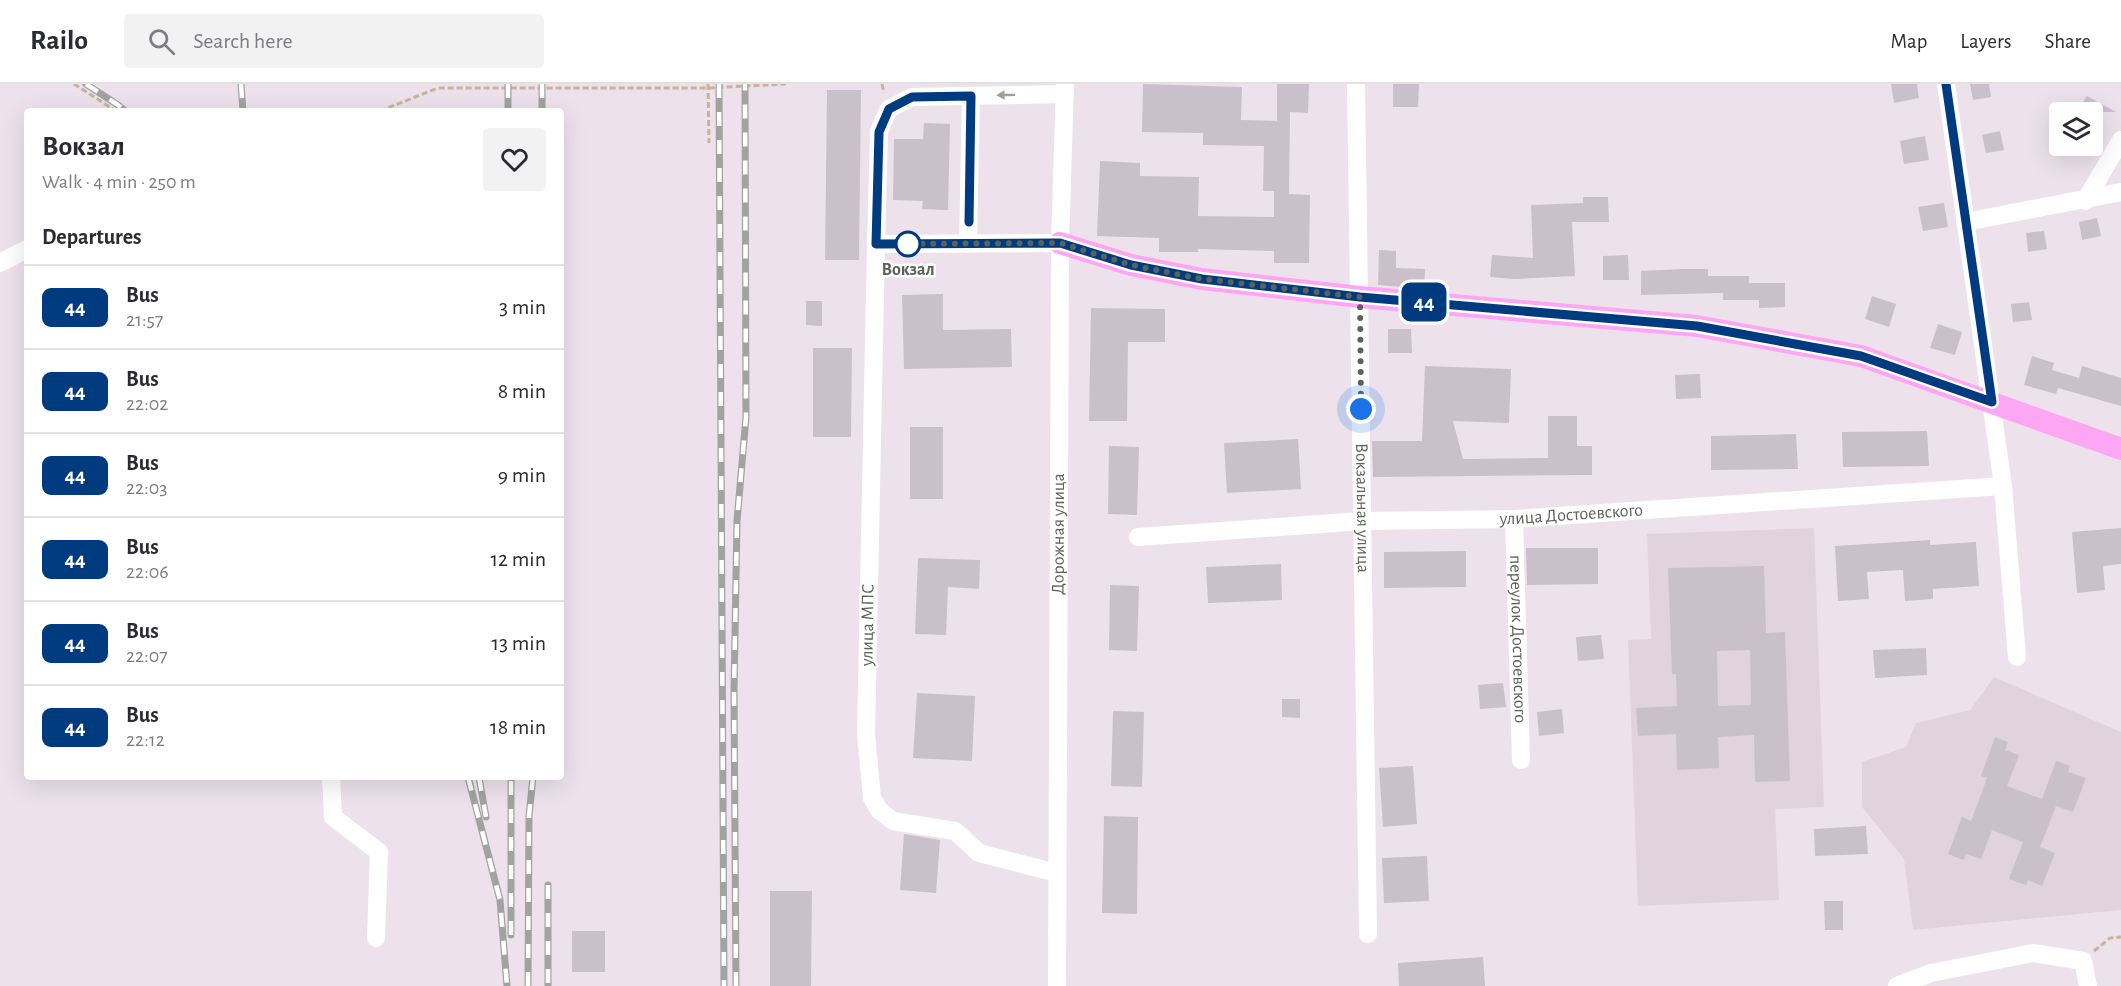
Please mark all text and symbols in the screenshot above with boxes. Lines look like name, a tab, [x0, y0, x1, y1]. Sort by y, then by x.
search box	[124, 14, 544, 68]
icon: search	[145, 25, 178, 58]
text: Railo	[30, 27, 88, 55]
text: Search here	[193, 30, 293, 52]
text: Map	[1891, 31, 1927, 52]
text: Layers	[1960, 31, 2011, 52]
text: Share	[2044, 31, 2091, 52]
one-way arrow	[997, 90, 1016, 100]
map controls	[2049, 102, 2103, 156]
button: layers	[2049, 102, 2103, 156]
button: heart	[483, 128, 546, 191]
text: Вокзал	[42, 133, 125, 161]
text: Walk · 4 min · 250 m	[42, 172, 196, 192]
text: Departures	[42, 226, 142, 248]
marker: Вокзал	[895, 231, 921, 257]
place label: Вокзал	[881, 261, 935, 279]
line badge: 44	[1397, 282, 1451, 322]
text: Bus	[126, 284, 159, 306]
text: 44	[1413, 292, 1435, 313]
text: 3 min	[499, 296, 546, 318]
text: 44	[64, 297, 86, 318]
text: 21:57	[126, 310, 163, 330]
text: Bus	[126, 368, 159, 390]
text: 8 min	[498, 380, 546, 402]
text: 44	[64, 381, 86, 402]
text: 22:02	[126, 394, 168, 414]
your location	[1346, 394, 1376, 424]
street label: Вокзальная улица	[1352, 443, 1372, 573]
text: Bus	[126, 452, 159, 474]
text: 9 min	[498, 464, 546, 486]
text: 44	[64, 465, 86, 486]
street label: Дорожная улица	[1050, 473, 1068, 595]
text: 22:03	[126, 478, 168, 498]
street label: улица Достоевского	[1499, 501, 1643, 528]
text: Bus	[126, 536, 159, 558]
text: 12 min	[491, 548, 546, 570]
text: 44	[64, 549, 86, 570]
street label: переулок Достоевского	[1506, 555, 1529, 723]
text: 22:06	[126, 562, 169, 582]
street label: улица МПС	[858, 584, 878, 667]
text: Bus	[126, 620, 159, 642]
text: 13 min	[491, 632, 546, 654]
text: 44	[64, 633, 86, 654]
text: 22:07	[126, 646, 168, 666]
text: Bus	[126, 704, 159, 726]
text: 18 min	[490, 716, 546, 738]
text: 44	[64, 717, 86, 738]
text: 22:12	[126, 730, 165, 750]

